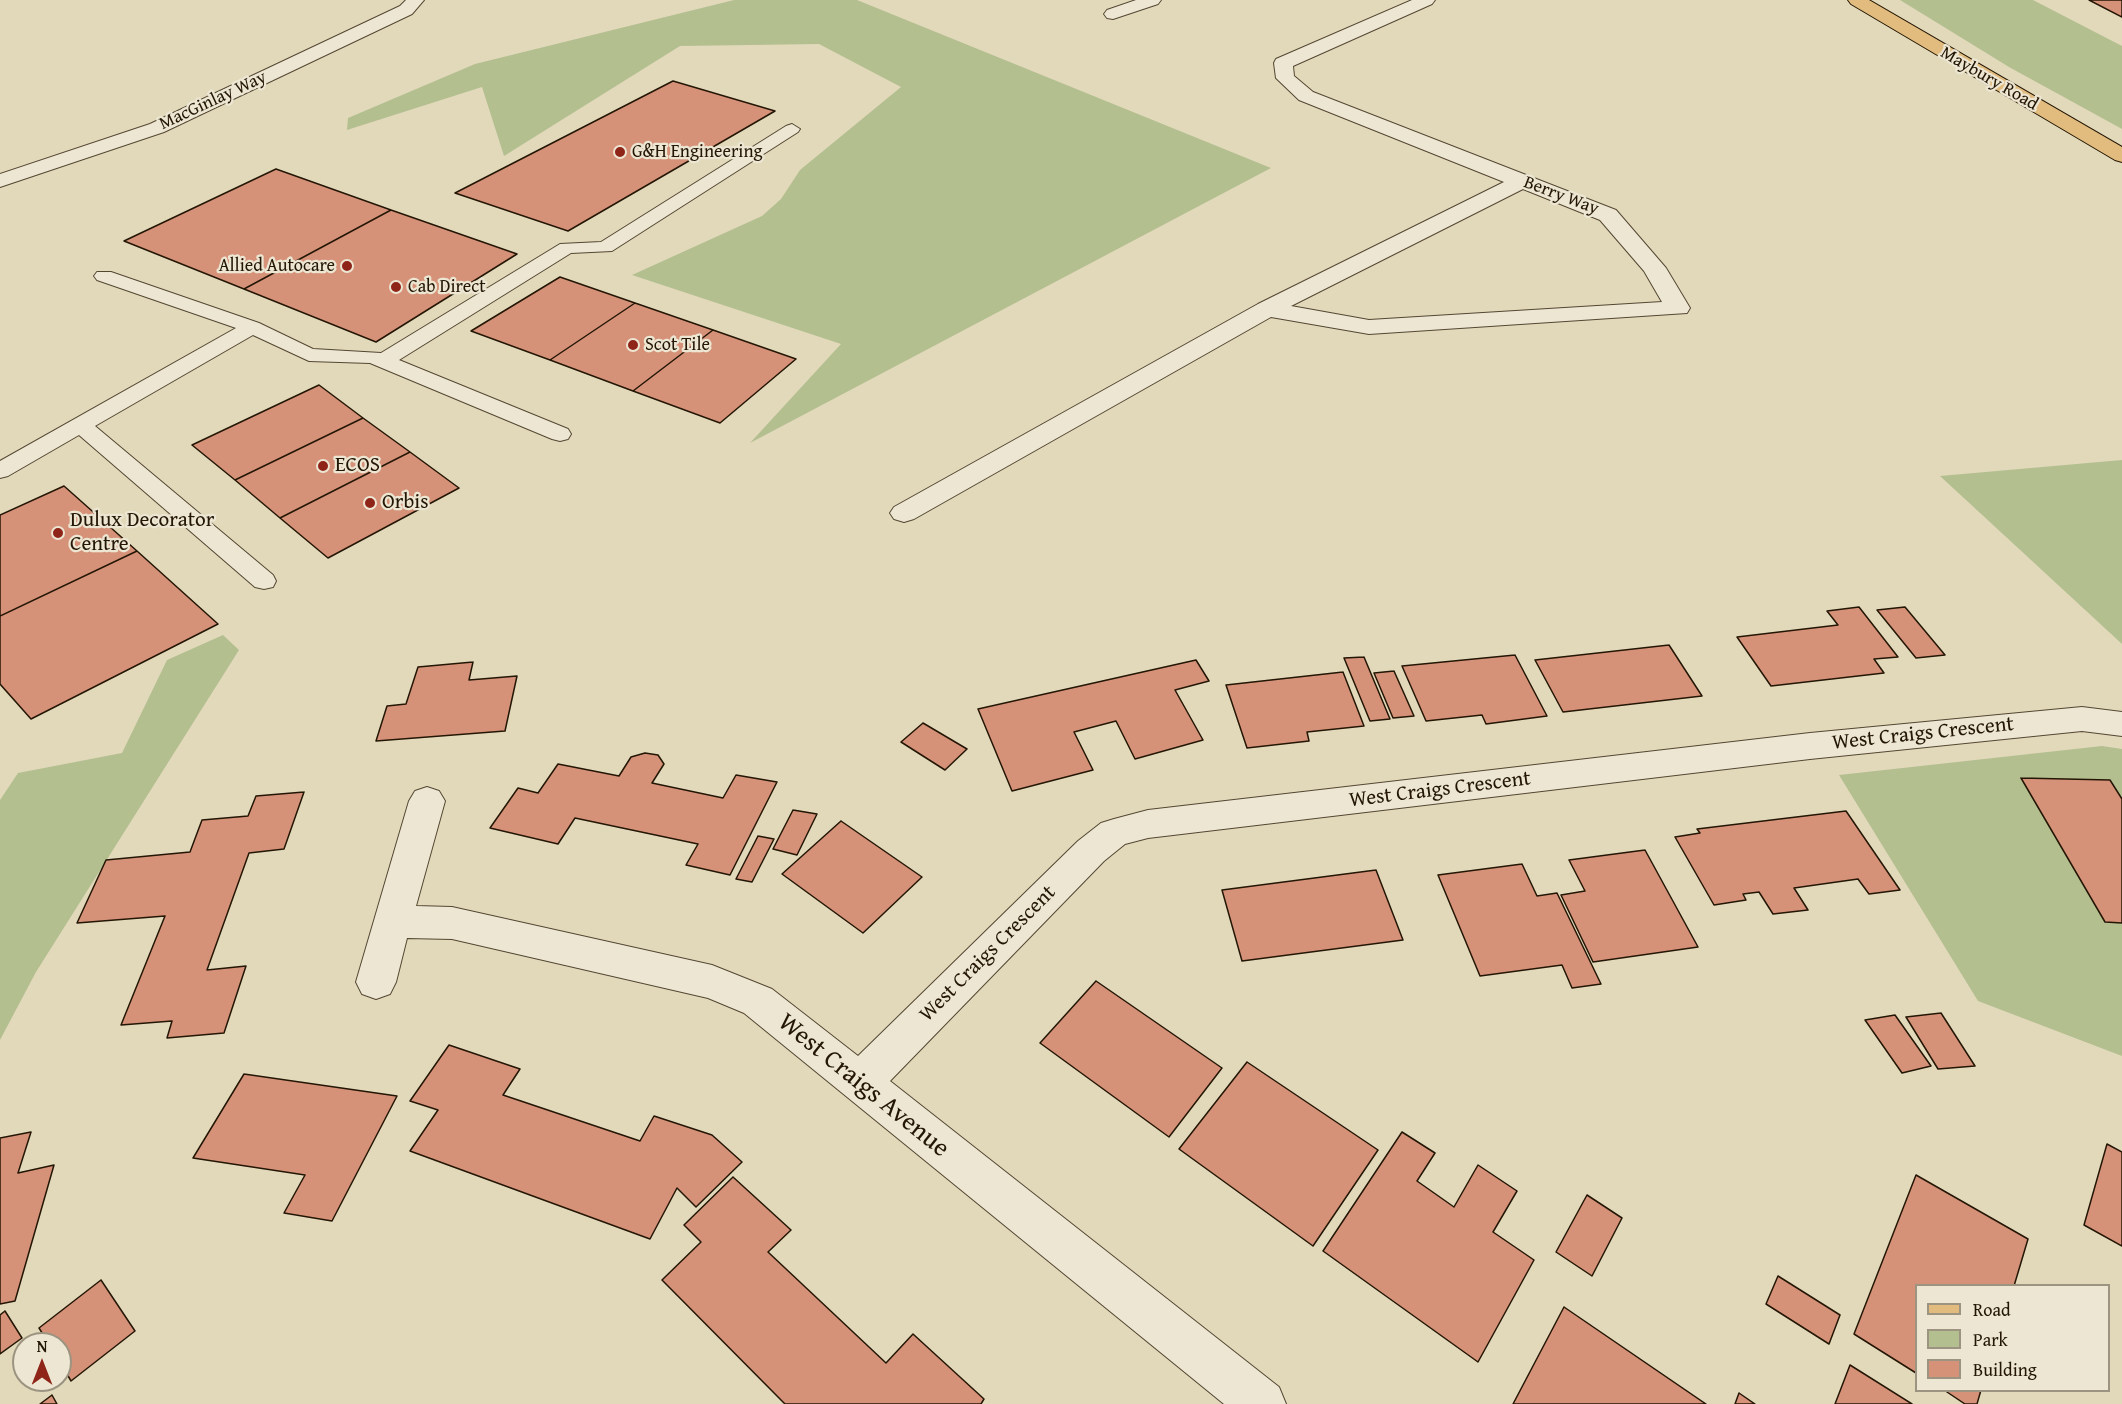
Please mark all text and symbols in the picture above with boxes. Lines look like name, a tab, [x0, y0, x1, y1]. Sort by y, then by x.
street label: Maybury Road	[1936, 42, 2042, 116]
street label: MacGinlay Way	[156, 67, 270, 135]
place label: G&H Engineering	[632, 141, 762, 163]
marker: G&H Engineering	[613, 145, 627, 159]
street label: Berry Way	[1520, 172, 1602, 220]
place label: Allied Autocare	[219, 255, 335, 277]
marker: Allied Autocare	[340, 259, 354, 273]
place label: Cab Direct	[408, 276, 485, 298]
marker: Cab Direct	[389, 280, 403, 294]
place label: Scot Tile	[645, 334, 710, 356]
marker: Scot Tile	[626, 338, 640, 352]
place label: ECOS	[335, 453, 380, 479]
marker: ECOS	[316, 459, 330, 473]
place label: Orbis	[382, 490, 429, 516]
marker: Orbis	[363, 496, 377, 510]
place label: Dulux Decorator Centre	[70, 508, 214, 558]
marker: Dulux Decorator Centre	[51, 526, 65, 540]
street label: West Craigs Crescent	[1831, 712, 2015, 756]
street label: West Craigs Crescent	[1348, 766, 1532, 814]
street label: West Craigs Crescent	[915, 881, 1061, 1027]
street label: West Craigs Avenue	[771, 1007, 955, 1165]
legend	[1915, 1284, 2110, 1392]
text: Road	[1973, 1296, 2011, 1323]
text: Park	[1973, 1326, 2008, 1353]
north arrow	[12, 1332, 72, 1392]
text: N	[37, 1334, 47, 1358]
text: Building	[1973, 1356, 2037, 1383]

